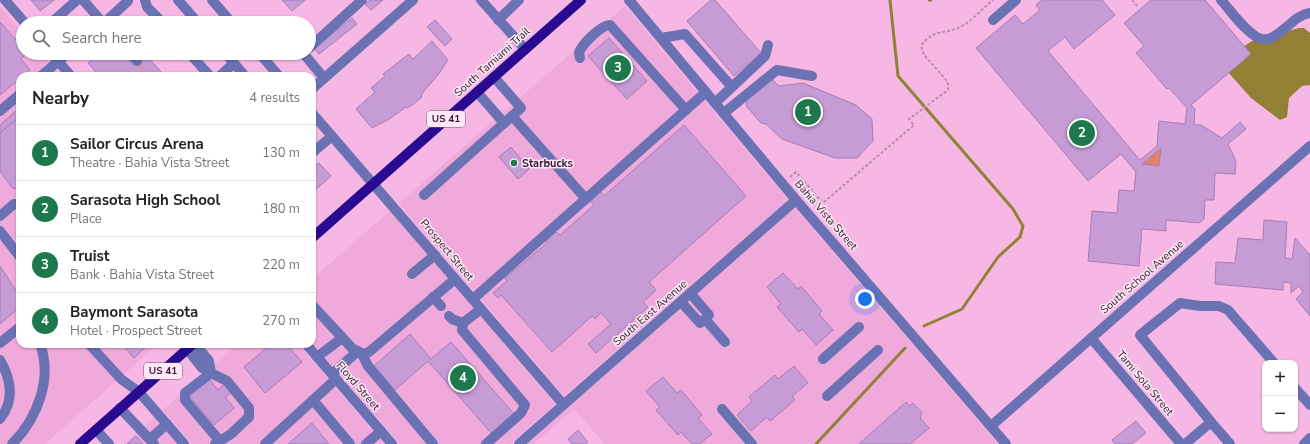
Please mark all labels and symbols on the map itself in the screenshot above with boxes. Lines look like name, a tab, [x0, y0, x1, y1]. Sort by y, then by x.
street label: South Tamiami Trail	[451, 23, 534, 100]
pin: 3	[605, 53, 631, 83]
pin: 1	[795, 97, 821, 127]
road number: US 41	[427, 111, 465, 127]
pin: 2	[1069, 118, 1095, 148]
place label: Starbucks	[522, 156, 573, 171]
marker: Starbucks	[509, 158, 519, 168]
street label: Bahia Vista Street	[791, 177, 861, 253]
street label: Prospect Street	[417, 216, 477, 284]
street label: South School Avenue	[1097, 237, 1187, 317]
street label: South East Avenue	[610, 277, 690, 349]
your location	[855, 289, 875, 309]
street label: Tami Sola Street	[1113, 347, 1177, 419]
street label: Floyd Street	[333, 358, 383, 414]
road number: US 41	[144, 363, 182, 379]
pin: 4	[450, 363, 476, 393]

